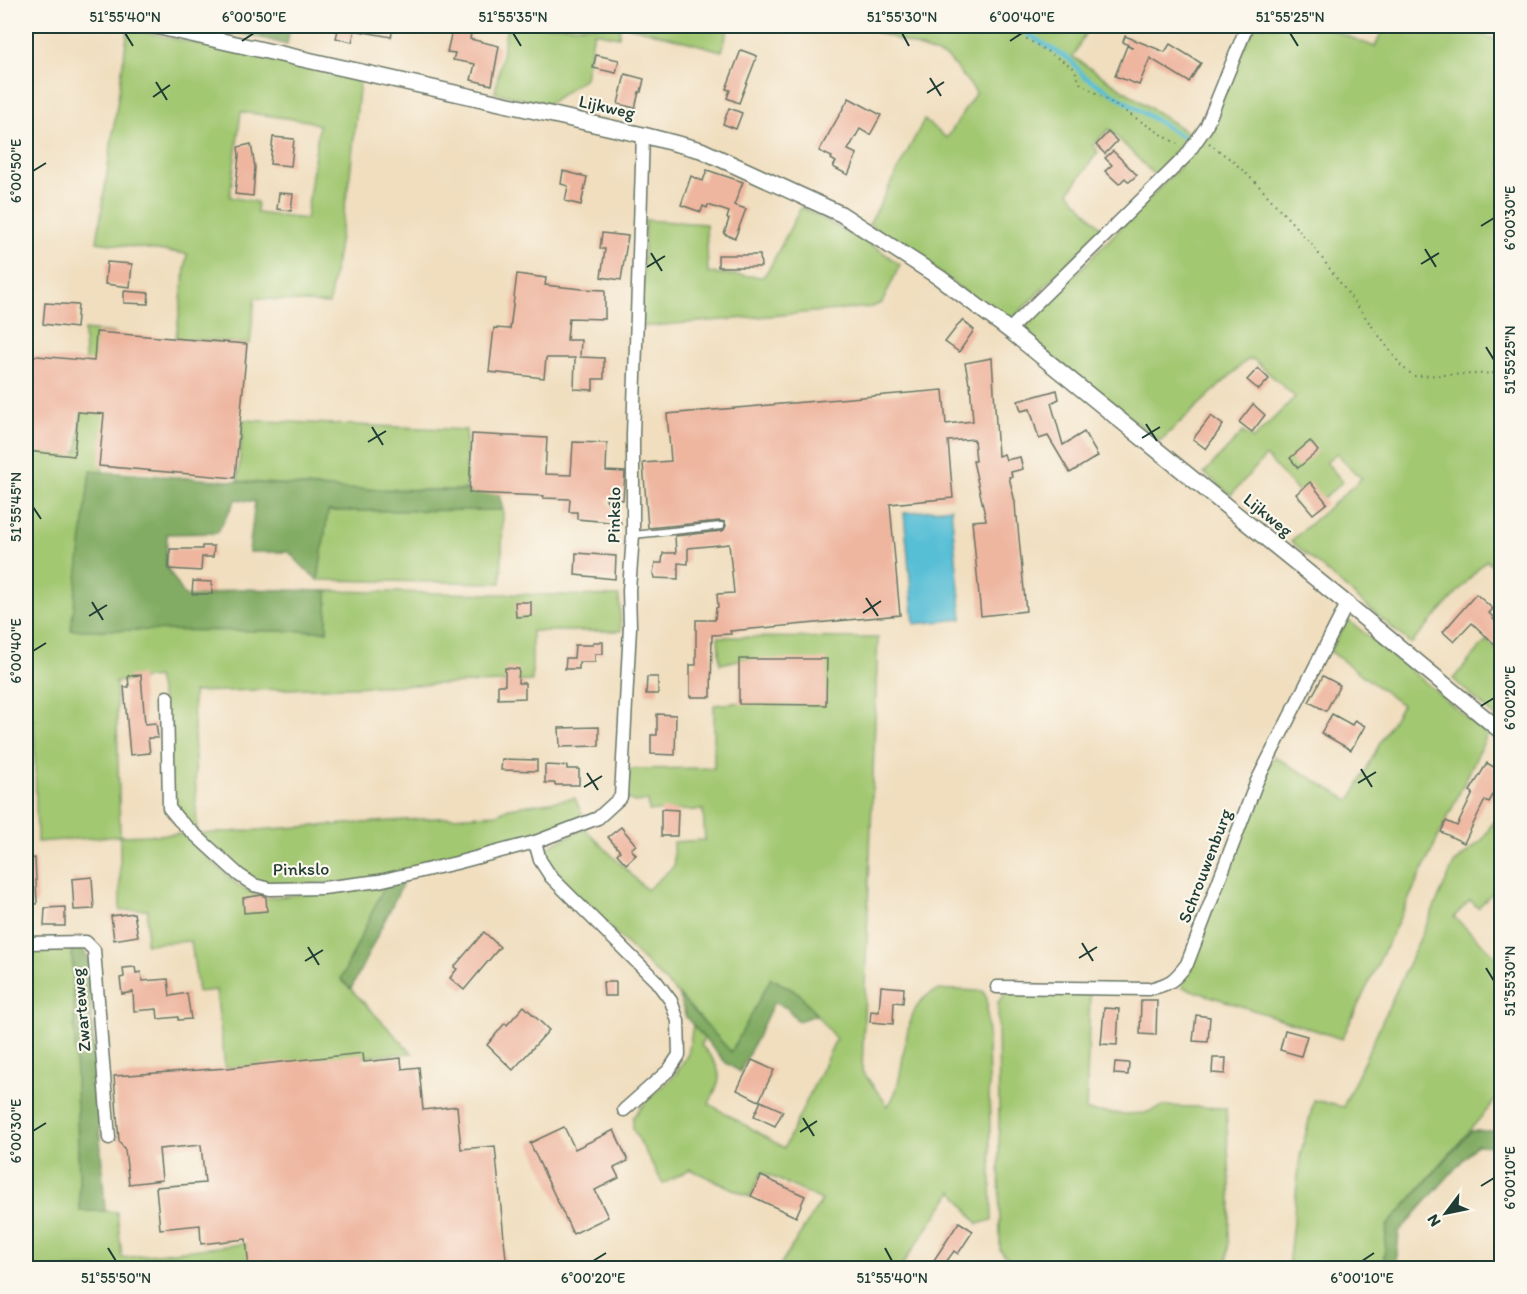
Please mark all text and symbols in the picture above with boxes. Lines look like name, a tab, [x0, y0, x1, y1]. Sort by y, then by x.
text: 51°55'40"N	[89, 8, 161, 26]
text: 6°00'50"E	[222, 8, 286, 26]
text: 51°55'35"N	[478, 8, 548, 26]
text: 51°55'30"N	[867, 8, 937, 26]
text: 6°00'40"E	[989, 8, 1055, 26]
text: 51°55'25"N	[1255, 8, 1325, 26]
street label: Lijkweg	[577, 90, 638, 124]
text: 6°00'50"E	[7, 139, 25, 203]
text: 6°00'30"E	[1501, 186, 1519, 250]
text: 51°55'25"N	[1501, 325, 1519, 395]
text: 51°55'45"N	[7, 472, 25, 542]
street label: Pinkslo	[603, 487, 625, 543]
street label: Lijkweg	[1239, 488, 1298, 542]
text: 6°00'40"E	[7, 618, 25, 684]
text: 6°00'20"E	[1501, 666, 1519, 730]
street label: Schrouwenburg	[1173, 805, 1237, 926]
street label: Pinkslo	[273, 858, 329, 880]
text: 51°55'30"N	[1501, 946, 1519, 1016]
street label: Zwarteweg	[66, 966, 96, 1053]
text: 6°00'30"E	[7, 1099, 25, 1163]
text: 6°00'10"E	[1501, 1146, 1519, 1210]
north arrow	[1416, 1183, 1476, 1243]
text: N	[1423, 1211, 1445, 1230]
text: 51°55'50"N	[81, 1269, 151, 1287]
text: 6°00'20"E	[561, 1269, 625, 1287]
text: 51°55'40"N	[856, 1269, 928, 1287]
text: 6°00'10"E	[1330, 1269, 1394, 1287]

